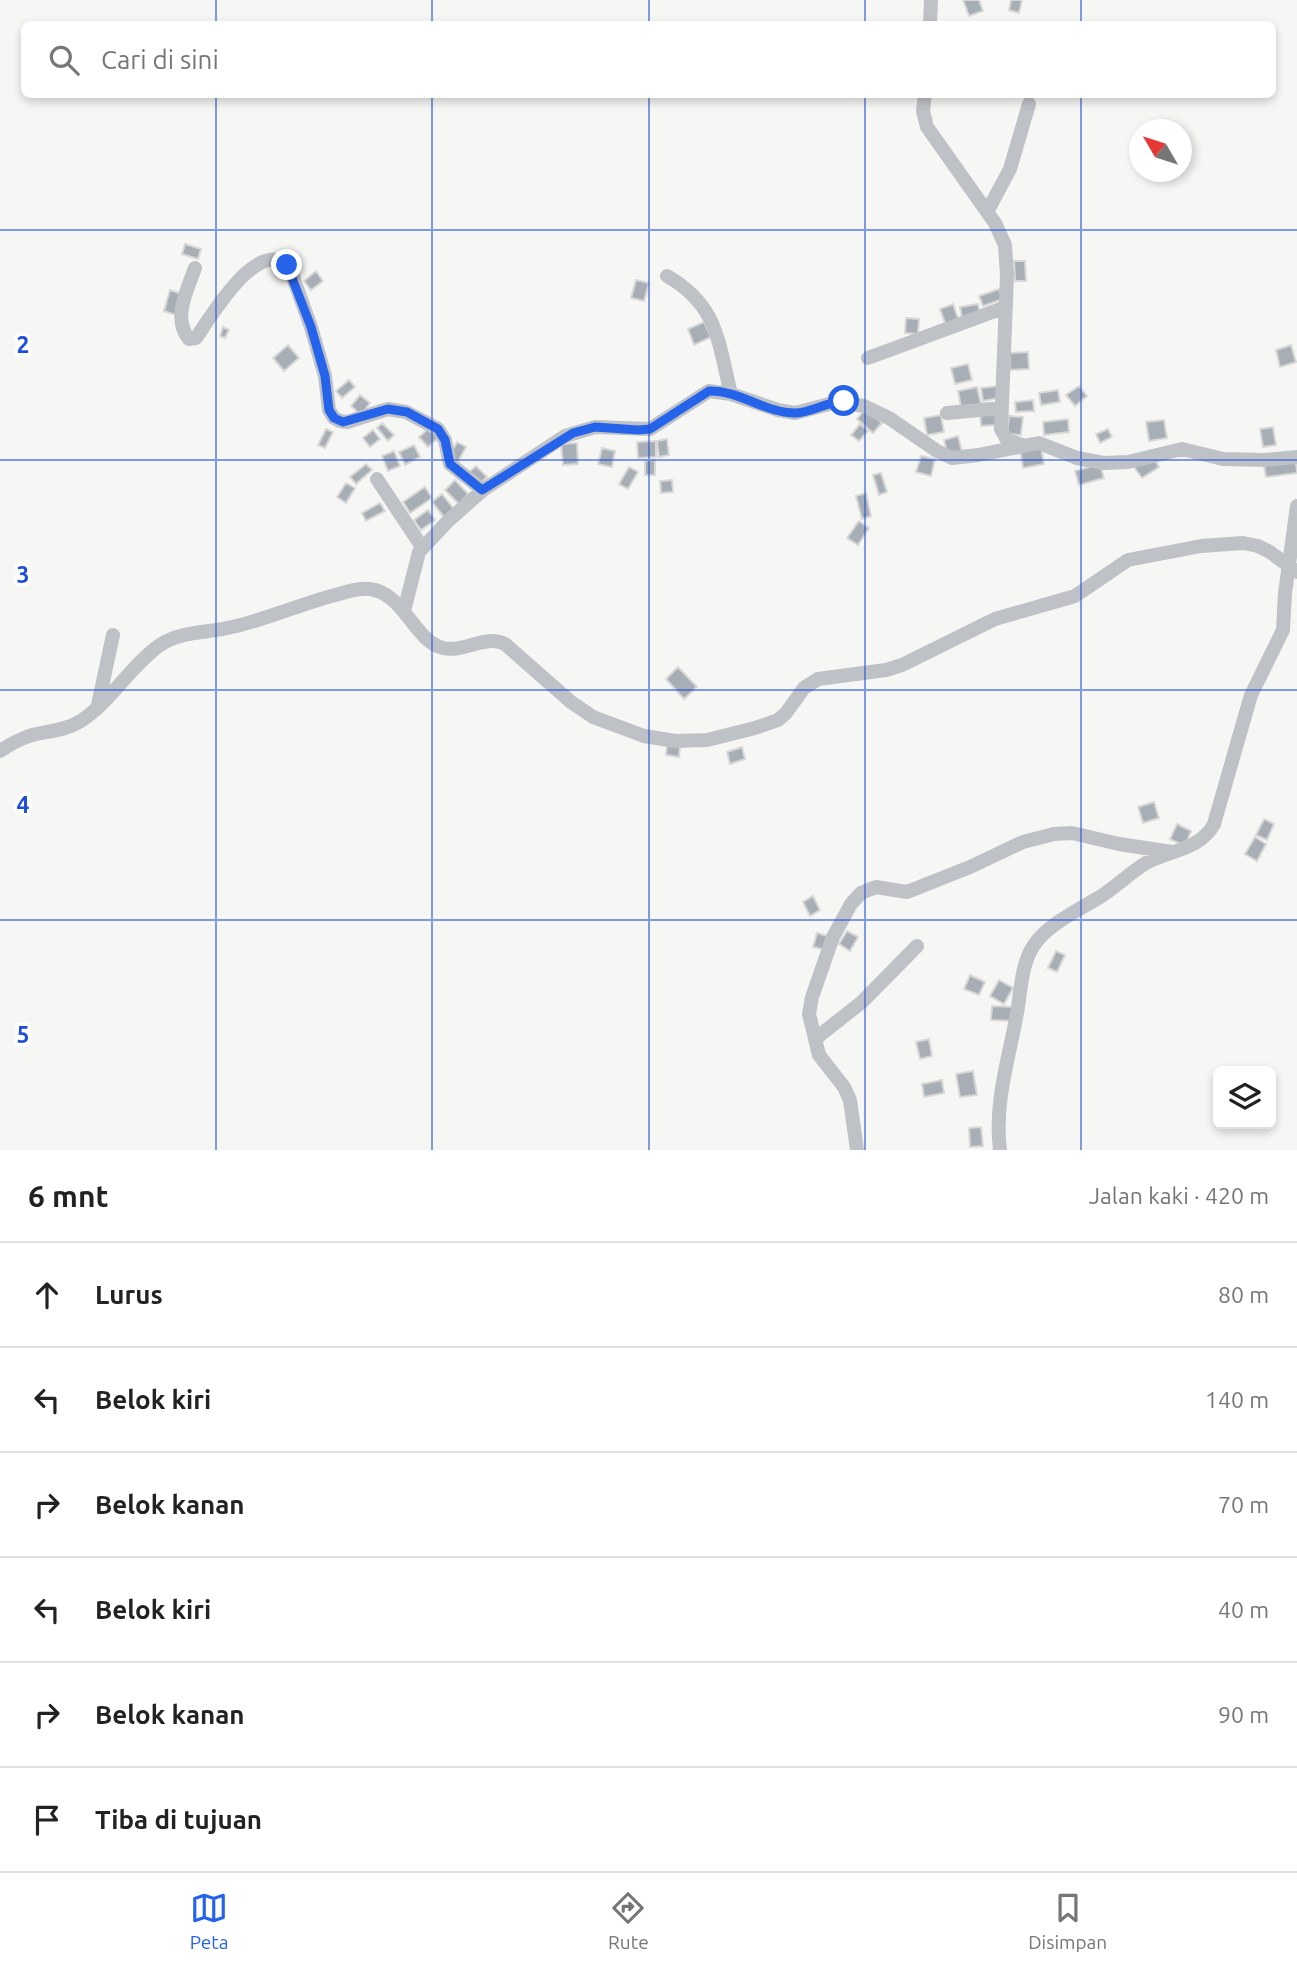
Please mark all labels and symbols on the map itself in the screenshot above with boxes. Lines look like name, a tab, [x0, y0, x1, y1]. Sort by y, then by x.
north arrow	[1129, 119, 1192, 182]
route end	[271, 249, 302, 280]
text: 2	[17, 332, 29, 357]
route start	[828, 385, 859, 416]
text: 3	[17, 562, 29, 587]
text: 4	[17, 792, 30, 817]
text: 5	[17, 1022, 29, 1047]

